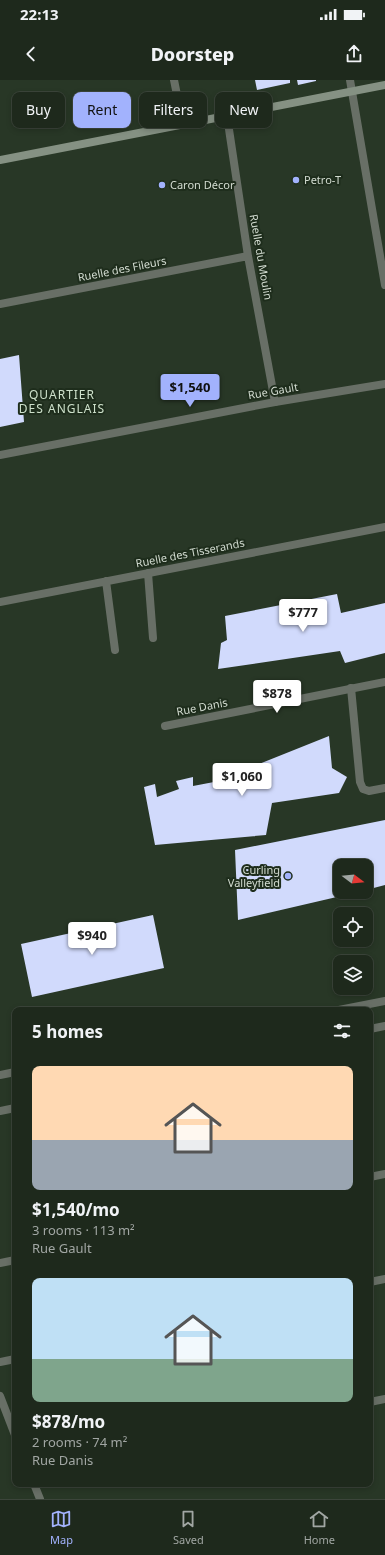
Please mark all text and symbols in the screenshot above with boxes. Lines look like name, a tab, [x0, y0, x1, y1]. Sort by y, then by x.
text: 22:13	[20, 4, 59, 24]
text: Doorstep	[151, 42, 234, 66]
icon: back	[20, 43, 42, 65]
icon: share	[343, 43, 365, 65]
chip: Buy	[12, 92, 65, 128]
chip: Rent	[73, 92, 131, 128]
chip: Filters	[139, 92, 207, 128]
chip: New	[215, 92, 272, 128]
place label: Petro-T	[304, 172, 341, 187]
marker: Petro-T	[291, 175, 301, 185]
place label: Caron Décor	[170, 177, 235, 192]
marker: Caron Décor	[157, 180, 167, 190]
street label: Ruelle du Moulin	[247, 213, 276, 301]
street label: Ruelle des Fileurs	[76, 253, 167, 284]
pin: $1,540	[157, 374, 223, 408]
text: $1,540	[170, 378, 210, 396]
street label: Rue Gault	[247, 379, 299, 402]
district label: QUARTIER DES ANGLAIS	[19, 386, 105, 417]
street label: Ruelle des Tisserands	[134, 535, 246, 570]
pin: $777	[279, 599, 327, 633]
text: $777	[288, 603, 318, 621]
pin: $878	[253, 680, 301, 714]
text: $878	[262, 684, 292, 702]
street label: Rue Danis	[175, 694, 229, 719]
pin: $1,060	[209, 763, 275, 797]
text: $1,060	[222, 767, 262, 785]
north arrow	[333, 859, 373, 899]
map controls	[333, 859, 373, 995]
place label: Curling Valleyfield	[228, 862, 280, 890]
marker: Curling Valleyfield	[283, 871, 293, 881]
button: locate	[333, 907, 373, 947]
pin: $940	[68, 922, 116, 956]
text: $940	[77, 926, 107, 944]
button: layers	[333, 955, 373, 995]
text: 5 homes	[32, 1020, 103, 1043]
icon: filters	[331, 1020, 353, 1042]
icon: home	[157, 1092, 229, 1164]
text: $1,540/mo	[32, 1198, 120, 1221]
text: 3 rooms · 113 m²	[32, 1221, 135, 1239]
text: Rue Gault	[32, 1239, 92, 1257]
icon: home	[157, 1304, 229, 1376]
text: $878/mo	[32, 1410, 105, 1433]
text: 2 rooms · 74 m²	[32, 1433, 127, 1451]
text: Rue Danis	[32, 1451, 93, 1469]
tab: Map	[50, 1508, 73, 1547]
tab: Saved	[173, 1508, 204, 1547]
tab: Home	[304, 1508, 335, 1547]

